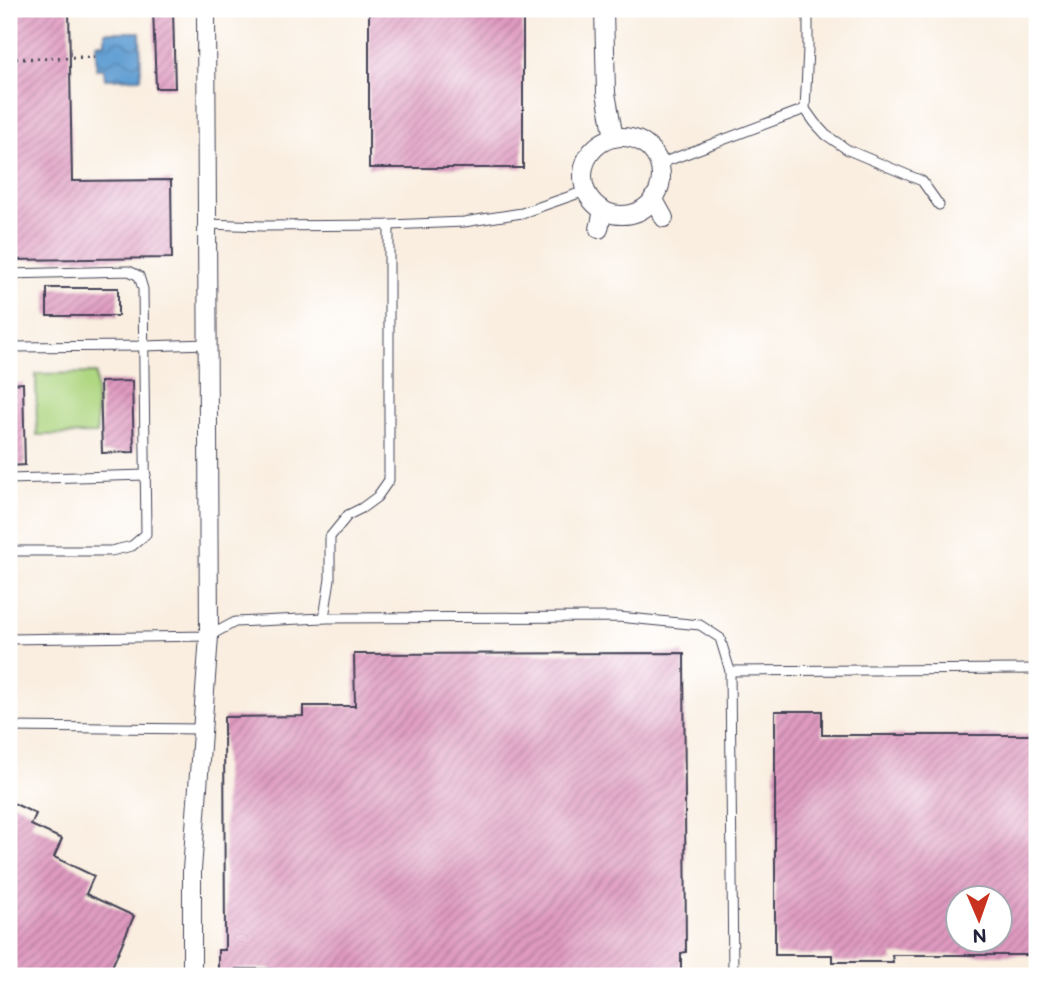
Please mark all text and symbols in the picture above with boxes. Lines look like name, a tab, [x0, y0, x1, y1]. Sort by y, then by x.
north arrow	[944, 884, 1014, 954]
text: N	[972, 923, 987, 946]

